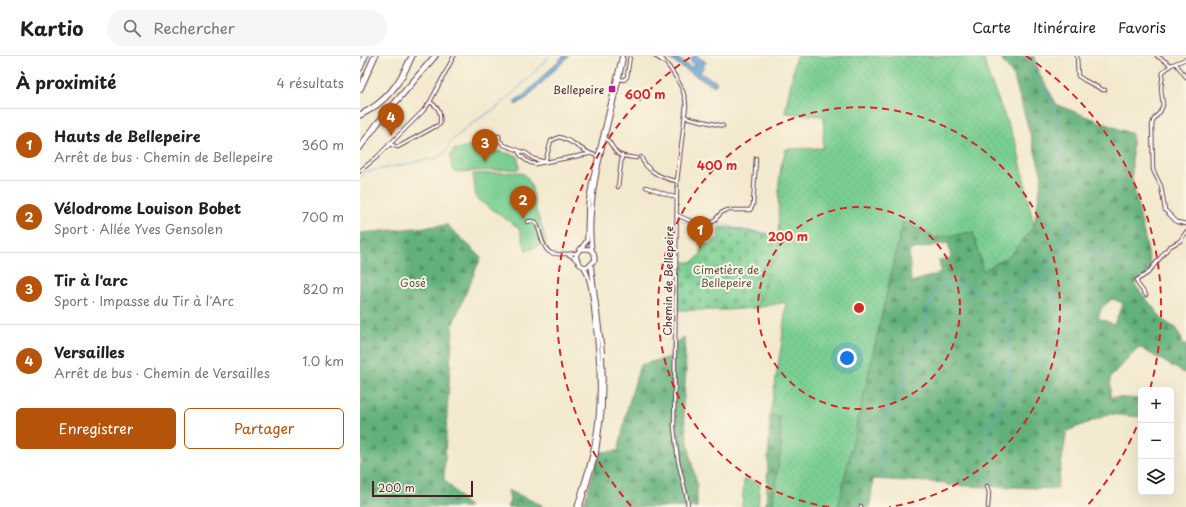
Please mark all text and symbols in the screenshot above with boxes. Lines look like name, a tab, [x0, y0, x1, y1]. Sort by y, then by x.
search box	[107, 10, 387, 46]
text: Kartio	[20, 14, 83, 42]
text: Rechercher	[153, 16, 235, 39]
icon: search	[121, 17, 143, 39]
text: Carte	[972, 17, 1011, 38]
text: Itinéraire	[1033, 17, 1096, 38]
text: Favoris	[1118, 17, 1166, 38]
text: À proximité	[16, 69, 116, 95]
text: 4 résultats	[277, 73, 344, 92]
place label: Bellepeire	[553, 81, 604, 98]
marker: Bellepeire	[607, 84, 617, 94]
text: 600 m	[625, 85, 665, 103]
pin: 4	[378, 103, 404, 136]
text: Hauts de Bellepeire	[54, 124, 201, 147]
pin: 3	[472, 129, 498, 162]
text: 1	[26, 135, 32, 154]
text: 360 m	[301, 135, 344, 154]
text: Arrêt de bus · Chemin de Bellepeire	[54, 147, 273, 166]
text: 400 m	[697, 156, 737, 174]
pin: 2	[510, 186, 536, 219]
text: Vélodrome Louison Bobet	[54, 196, 241, 219]
text: 2	[24, 207, 34, 226]
text: 700 m	[302, 207, 344, 226]
pin: 1	[687, 216, 713, 249]
text: Sport · Allée Yves Gensolen	[54, 219, 223, 238]
street label: Chemin de Bellepeire	[659, 226, 677, 336]
text: 200 m	[768, 227, 808, 245]
park label: Cimetière de Bellepeire	[693, 261, 759, 291]
text: Tir à l'arc	[54, 268, 128, 291]
park label: Gosé	[400, 274, 426, 291]
text: 3	[25, 279, 33, 298]
text: 820 m	[303, 279, 344, 298]
text: Sport · Impasse du Tir à l'Arc	[54, 291, 234, 310]
centre of rings	[852, 301, 866, 315]
text: Versailles	[54, 340, 125, 363]
your location	[837, 348, 857, 368]
text: 4	[25, 351, 33, 370]
text: 1.0 km	[303, 351, 344, 370]
text: Arrêt de bus · Chemin de Versailles	[54, 363, 270, 382]
map controls	[1138, 387, 1174, 495]
button: +	[1138, 387, 1174, 423]
button: Enregistrer	[16, 408, 176, 449]
button: Partager	[184, 408, 344, 449]
button: −	[1138, 423, 1174, 459]
button: layers	[1138, 459, 1174, 495]
scale bar	[372, 479, 473, 498]
text: 200 m	[378, 479, 415, 496]

